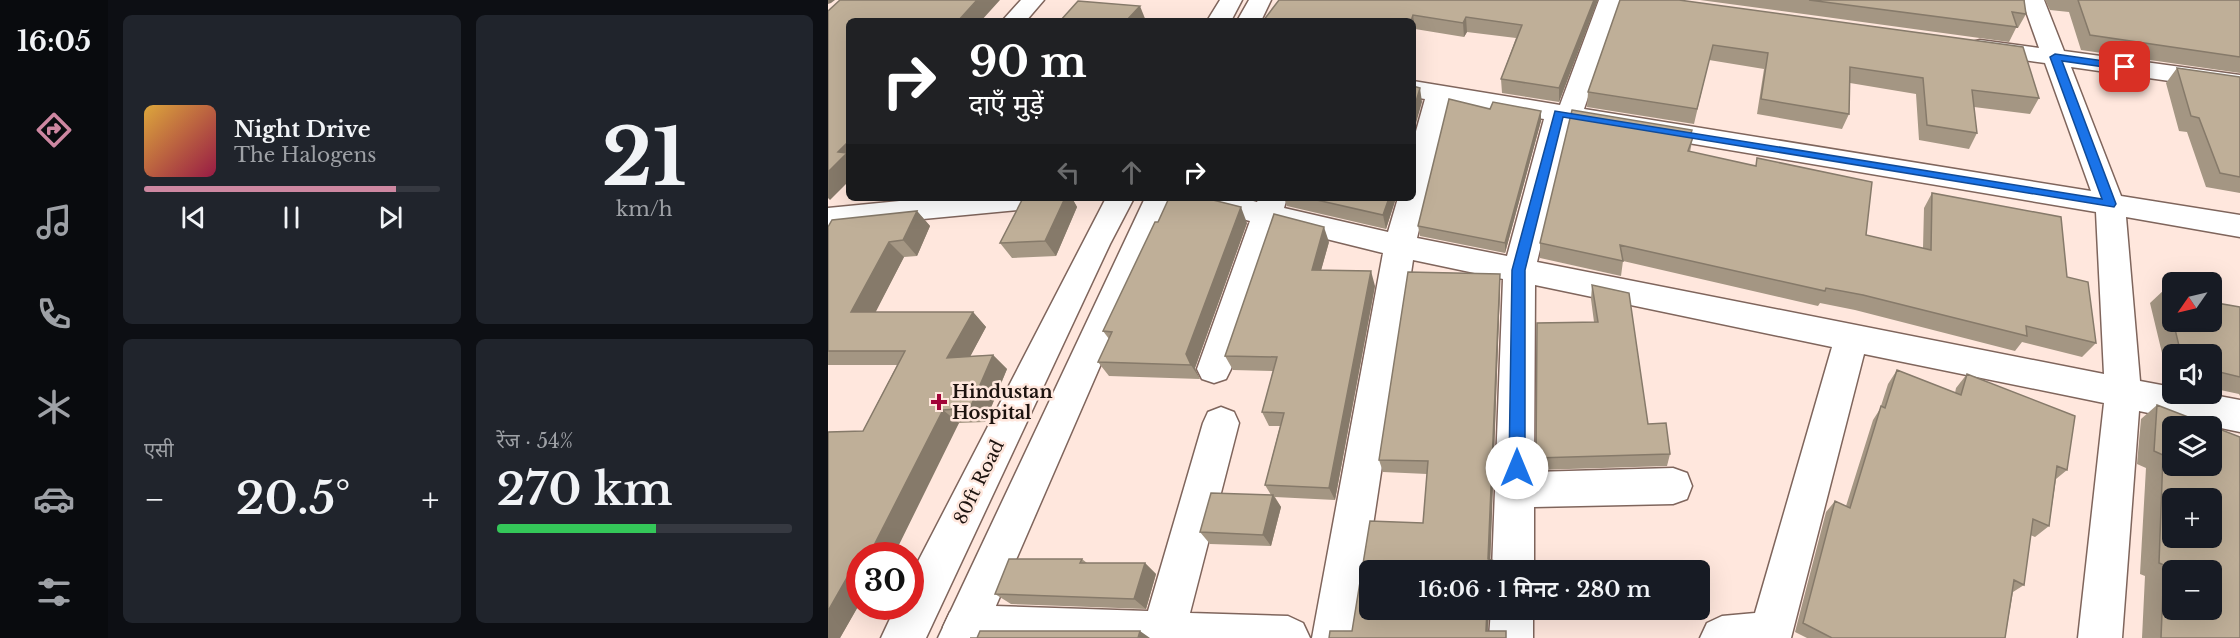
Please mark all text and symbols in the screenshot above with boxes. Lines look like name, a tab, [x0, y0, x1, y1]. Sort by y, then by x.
text: 16:05	[17, 25, 91, 58]
text: 90 m	[969, 36, 1087, 88]
pin	[2099, 41, 2150, 92]
icon: right	[870, 42, 948, 120]
icon: arrive	[2108, 50, 2141, 83]
text: दाएँ मुड़ें	[969, 88, 1044, 121]
icon: directions	[33, 109, 75, 151]
text: 21	[602, 109, 687, 206]
text: Night Drive	[234, 116, 371, 143]
text: The Halogens	[234, 143, 376, 167]
icon: left	[1052, 156, 1085, 189]
icon: ahead	[1115, 156, 1148, 189]
icon: right	[1178, 156, 1211, 189]
text: km/h	[616, 197, 673, 221]
icon: music	[33, 201, 75, 243]
icon: previous	[177, 201, 210, 234]
icon: pause	[275, 201, 308, 234]
icon: next	[374, 201, 407, 234]
north arrow	[2162, 272, 2222, 332]
map controls	[2162, 272, 2222, 620]
icon: phone	[33, 293, 75, 335]
button: sound	[2162, 344, 2222, 404]
place label: Hindustan Hospital	[952, 381, 1053, 424]
icon: climate	[33, 386, 75, 428]
marker: Hindustan Hospital	[930, 393, 948, 411]
button: layers	[2162, 416, 2222, 476]
text: रेंज · 54%	[497, 429, 573, 453]
street label: 80ft Road	[949, 436, 1009, 528]
position arrow	[1485, 436, 1549, 500]
text: एसी	[144, 438, 174, 462]
text: 270 km	[497, 461, 673, 517]
text: 20.5°	[236, 470, 350, 526]
icon: car	[33, 478, 75, 520]
text: −	[144, 479, 165, 520]
text: +	[421, 479, 440, 520]
button: +	[2162, 488, 2222, 548]
speed limit sign: 30	[846, 542, 924, 620]
button: −	[2162, 560, 2222, 620]
icon: filters	[33, 571, 75, 613]
text: 16:06 · 1 मिनट · 280 m	[1418, 576, 1651, 603]

